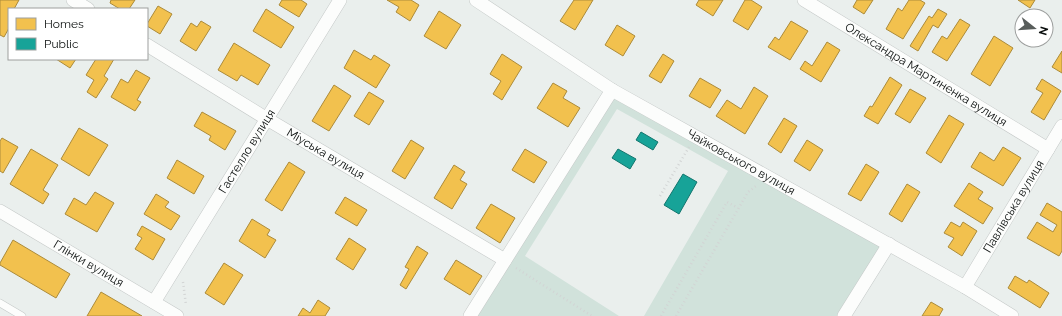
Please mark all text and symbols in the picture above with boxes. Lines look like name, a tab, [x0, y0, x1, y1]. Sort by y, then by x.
legend	[8, 8, 148, 60]
north arrow	[1014, 8, 1054, 48]
text: Homes	[44, 17, 84, 31]
street label: Олександра Мартиненка вулиця	[843, 20, 1010, 129]
text: N	[1036, 25, 1051, 37]
text: Public	[44, 37, 79, 51]
street label: Гастелло вулиця	[216, 107, 278, 196]
street label: Міуська вулиця	[284, 125, 367, 182]
street label: Чайковського вулиця	[685, 126, 798, 198]
street label: Павлівська вулиця	[980, 158, 1047, 255]
street label: Глінки вулиця	[51, 237, 126, 290]

